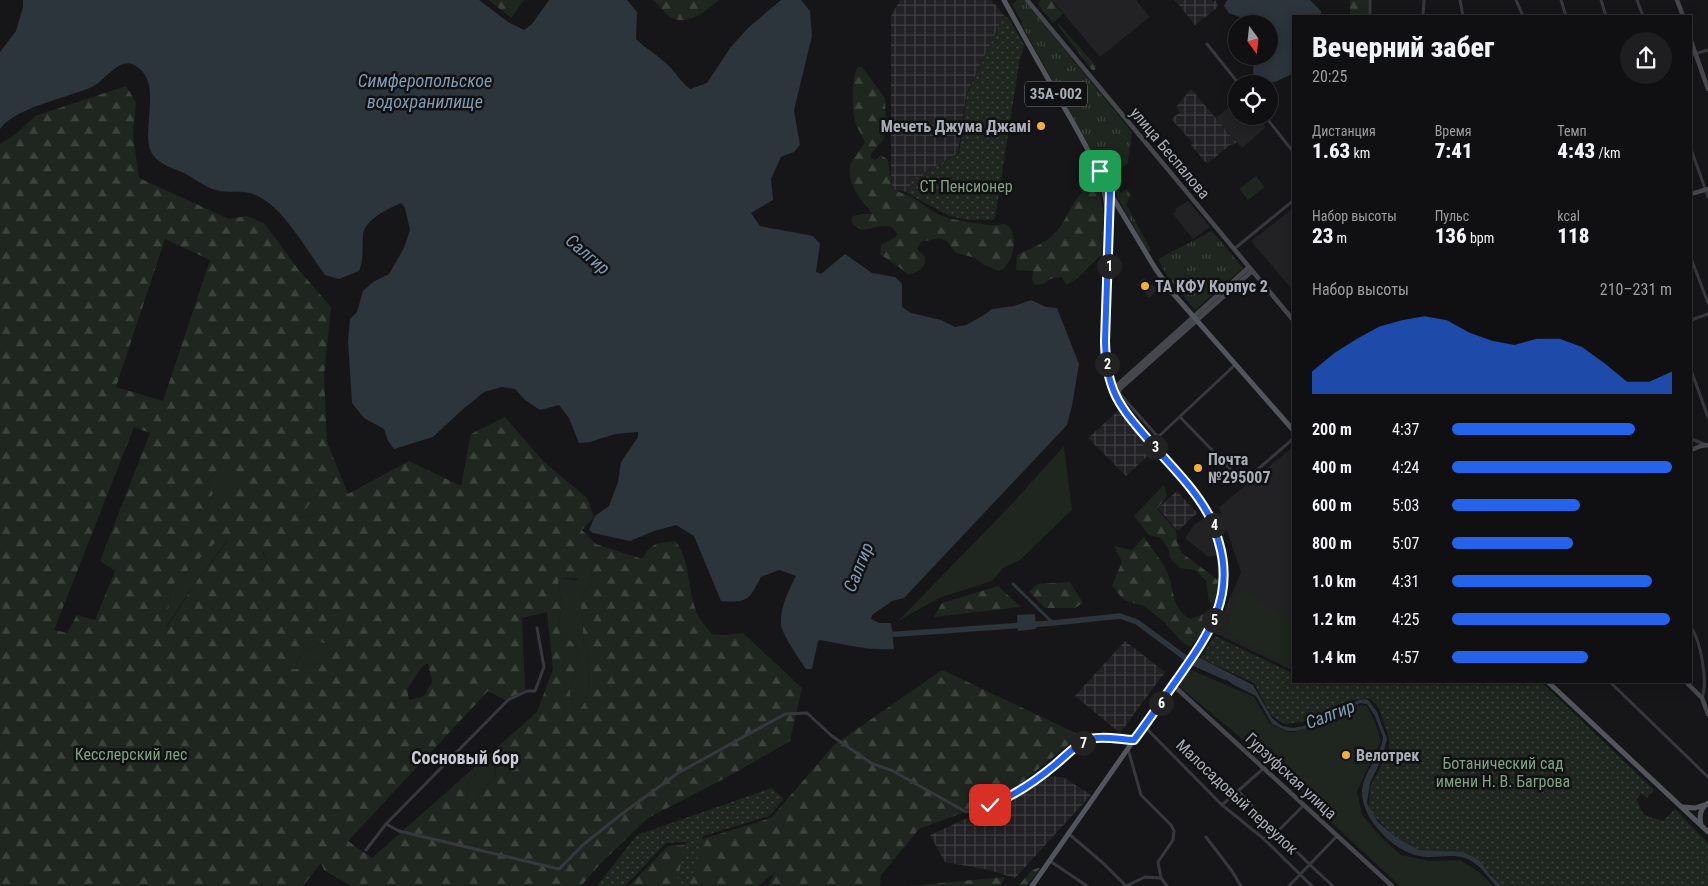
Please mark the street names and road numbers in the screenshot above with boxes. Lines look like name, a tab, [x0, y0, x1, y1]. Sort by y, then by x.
road number: 35А-002	[1025, 82, 1087, 106]
street label: улица Беспалова	[1126, 103, 1214, 203]
street label: Гурзуфская улица	[1241, 729, 1341, 823]
street label: Малосадовый переулок	[1172, 736, 1302, 859]

